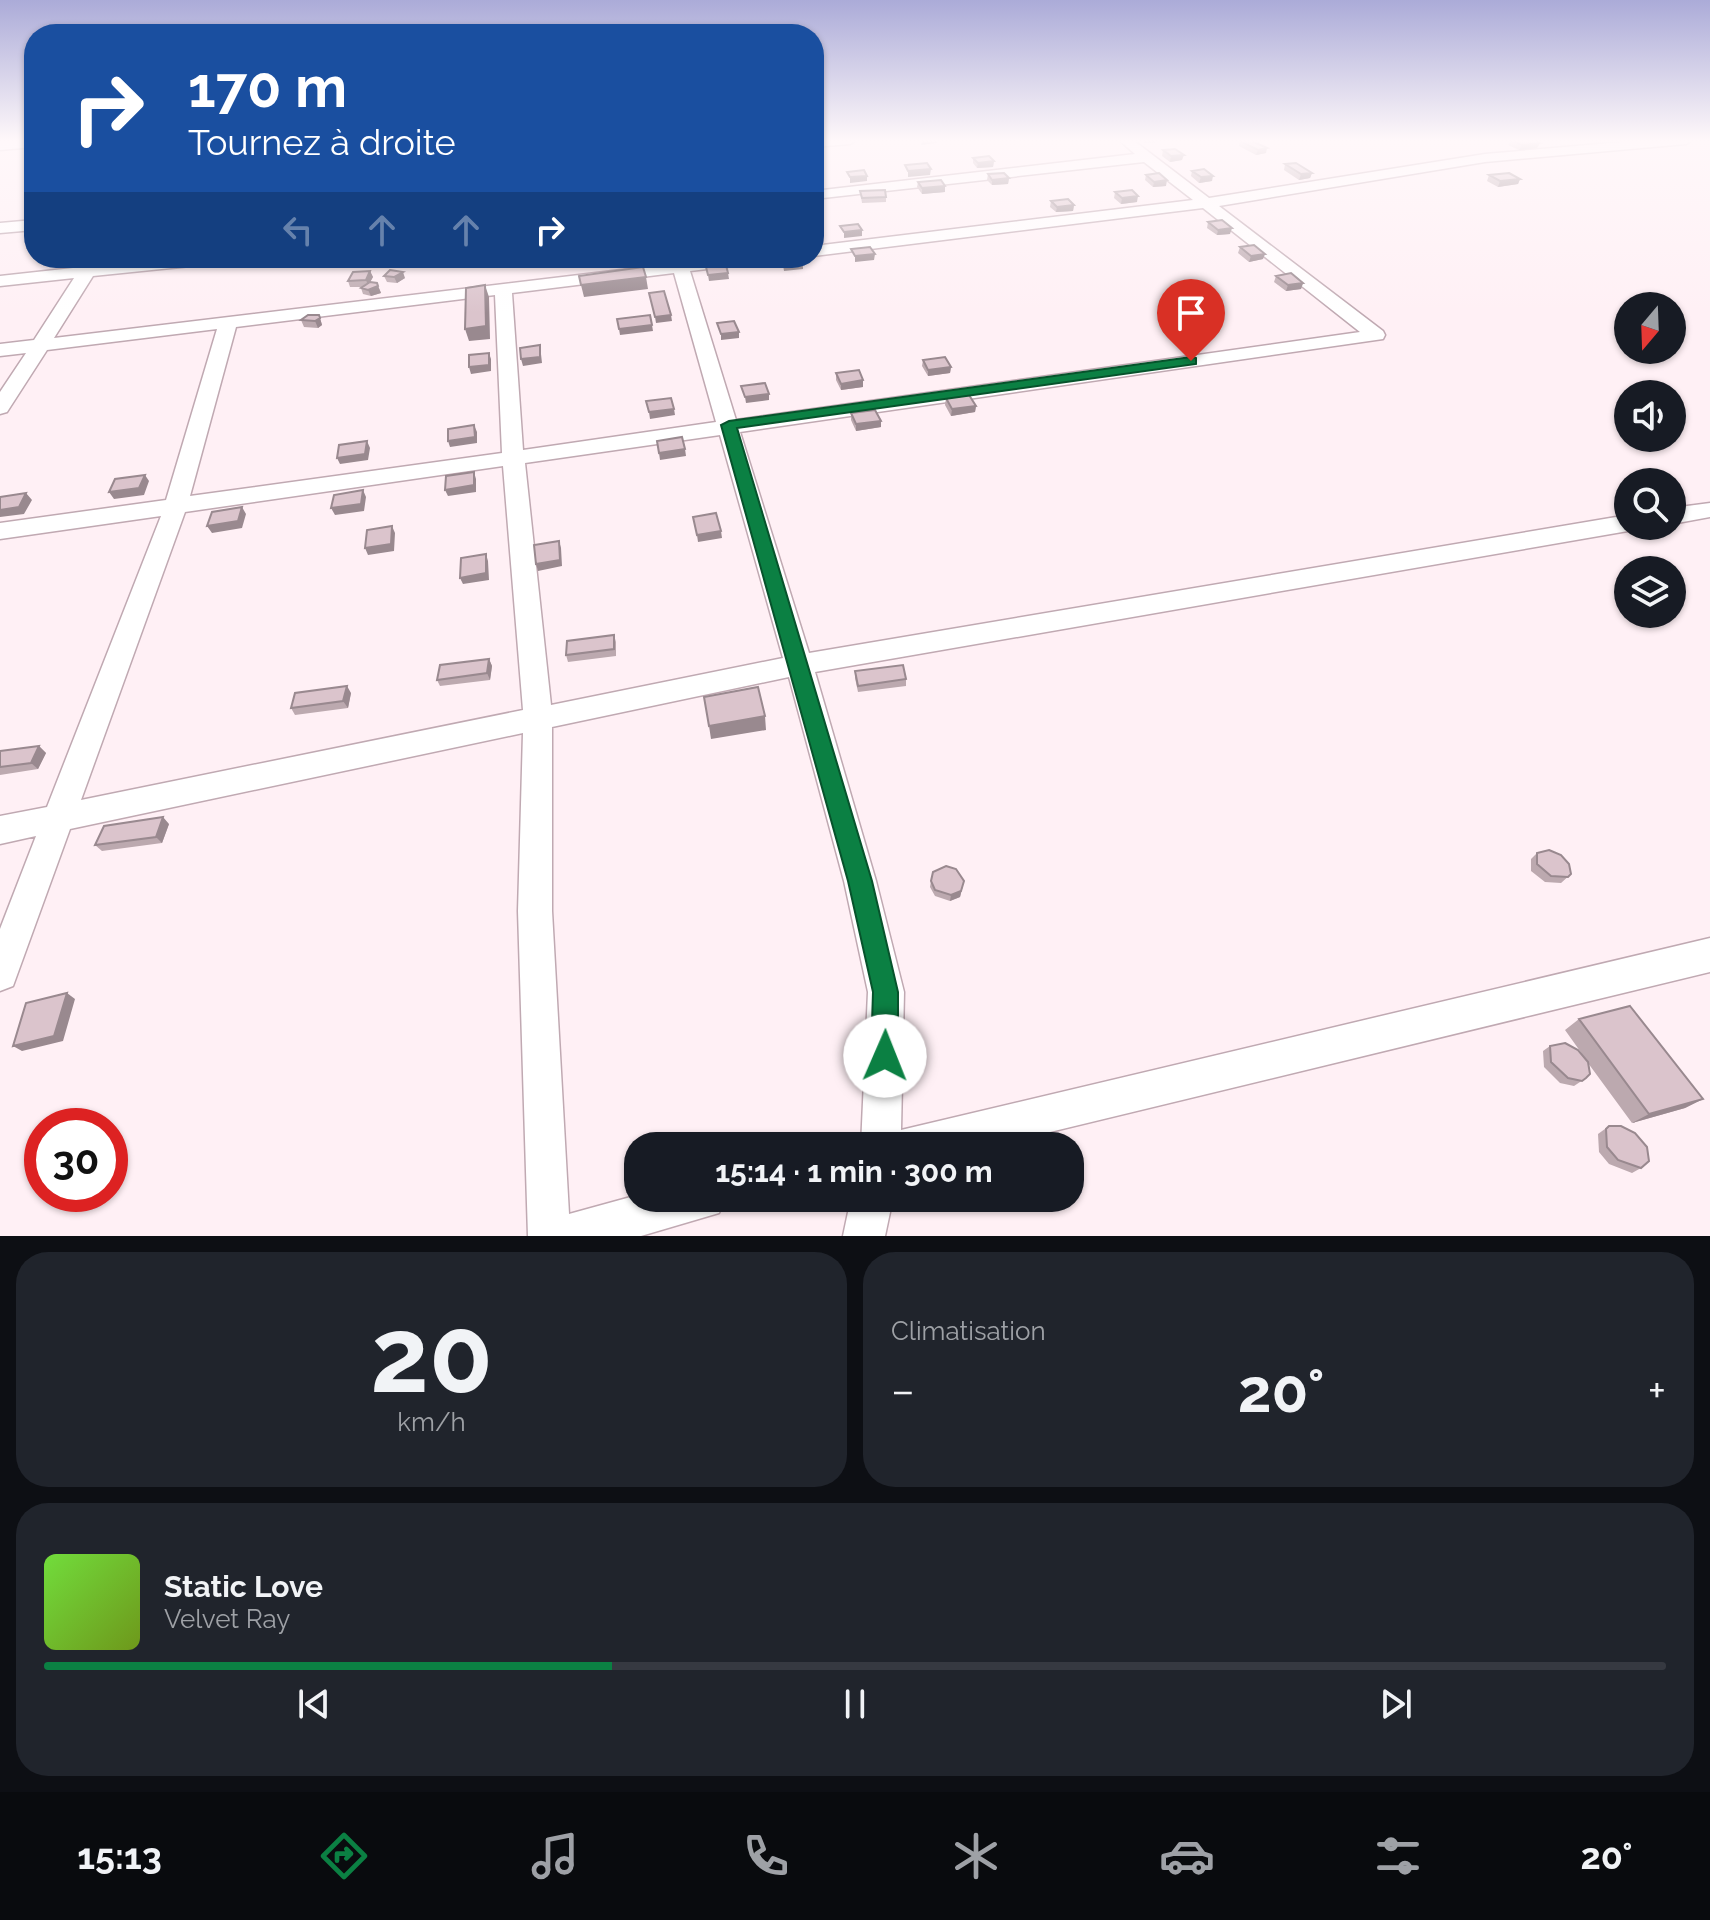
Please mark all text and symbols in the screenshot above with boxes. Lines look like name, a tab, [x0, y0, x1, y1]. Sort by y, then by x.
text: 170 m	[188, 54, 347, 120]
icon: right	[56, 56, 160, 160]
text: Tournez à droite	[188, 121, 456, 163]
icon: left	[276, 208, 320, 252]
icon: ahead	[360, 208, 404, 252]
icon: ahead	[444, 208, 488, 252]
icon: right	[528, 208, 572, 252]
pin	[1157, 279, 1225, 361]
icon: arrive	[1169, 291, 1213, 335]
north arrow	[1614, 292, 1686, 364]
map controls	[1614, 292, 1686, 628]
button: sound	[1614, 380, 1686, 452]
button: search	[1614, 468, 1686, 540]
button: layers	[1614, 556, 1686, 628]
position arrow	[843, 1014, 927, 1098]
speed limit sign: 30	[24, 1108, 128, 1212]
text: 15:14 · 1 min · 300 m	[715, 1154, 993, 1189]
text: 20	[370, 1294, 493, 1416]
text: Climatisation	[891, 1316, 1046, 1346]
text: 20°	[1238, 1356, 1325, 1426]
text: −	[891, 1365, 915, 1416]
text: +	[1648, 1365, 1666, 1416]
text: km/h	[397, 1407, 466, 1437]
text: Static Love	[164, 1569, 323, 1604]
text: Velvet Ray	[164, 1604, 290, 1634]
icon: previous	[292, 1682, 336, 1726]
icon: pause	[833, 1682, 877, 1726]
icon: next	[1374, 1682, 1418, 1726]
icon: directions	[316, 1828, 372, 1884]
icon: music	[527, 1828, 583, 1884]
icon: phone	[738, 1828, 794, 1884]
icon: climate	[948, 1828, 1004, 1884]
icon: car	[1159, 1828, 1215, 1884]
icon: filters	[1370, 1828, 1426, 1884]
text: 15:13	[77, 1835, 162, 1877]
text: 20°	[1580, 1835, 1633, 1877]

